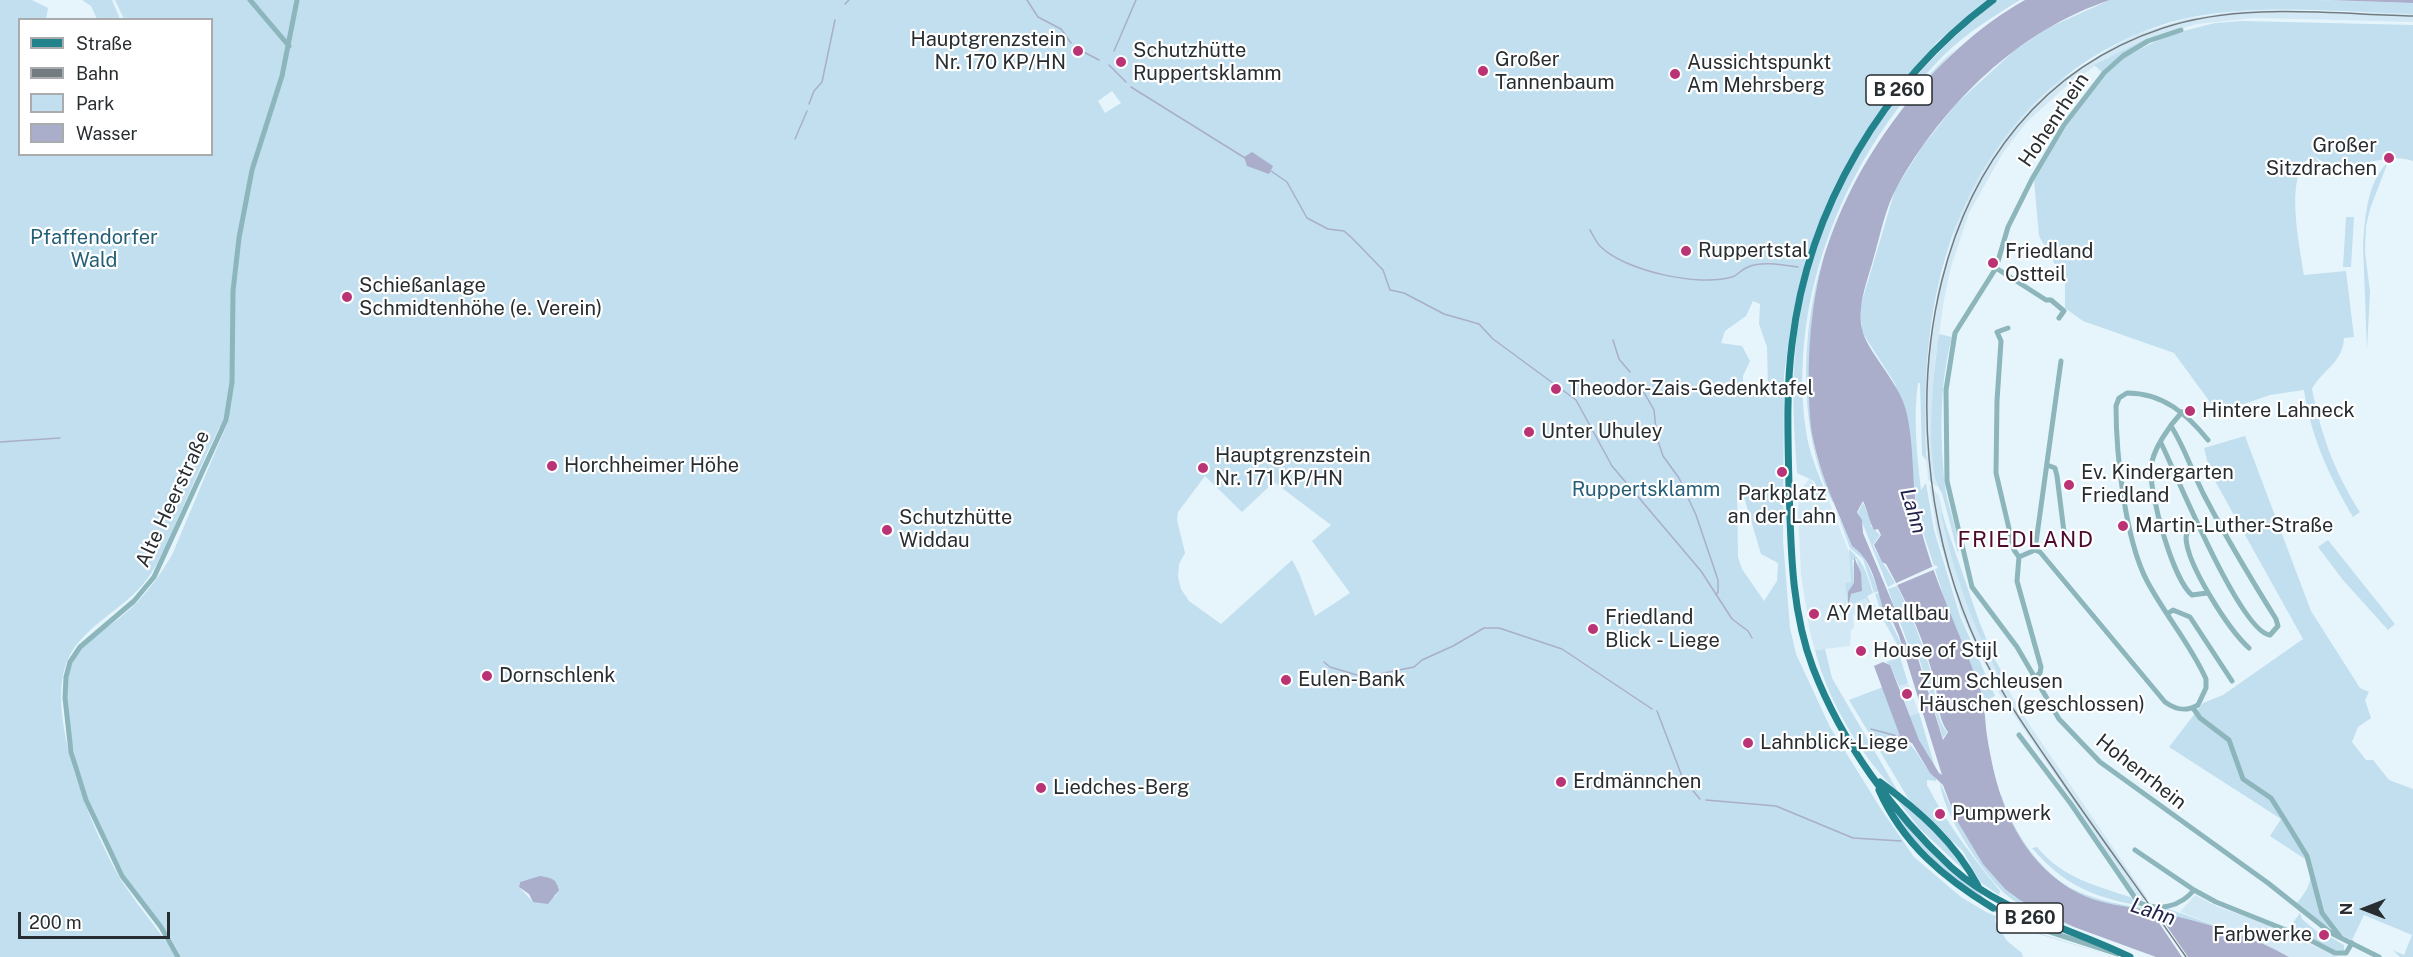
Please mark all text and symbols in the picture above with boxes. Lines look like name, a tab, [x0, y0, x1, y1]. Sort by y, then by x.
legend	[18, 18, 213, 156]
place label: Hauptgrenzstein Nr. 170 KP/HN	[911, 28, 1066, 75]
text: Straße	[76, 33, 132, 54]
place label: Schutzhütte Ruppertsklamm	[1133, 39, 1281, 86]
marker: Hauptgrenzstein Nr. 170 KP/HN	[1071, 44, 1085, 58]
place label: Großer Tannenbaum	[1495, 48, 1615, 95]
place label: Aussichtspunkt Am Mehrsberg	[1687, 51, 1831, 98]
marker: Schutzhütte Ruppertsklamm	[1114, 55, 1128, 69]
text: Bahn	[76, 63, 119, 84]
marker: Großer Tannenbaum	[1476, 64, 1490, 78]
marker: Aussichtspunkt Am Mehrsberg	[1668, 67, 1682, 81]
street label: Hohenrhein	[2014, 68, 2094, 172]
road number: B 260	[1866, 75, 1932, 105]
text: Park	[76, 93, 114, 114]
text: Wasser	[76, 123, 138, 144]
place label: Großer Sitzdrachen	[2266, 134, 2377, 181]
marker: Großer Sitzdrachen	[2382, 151, 2396, 165]
park label: Pfaffendorfer Wald	[30, 226, 158, 273]
place label: Ruppertstal	[1698, 239, 1808, 263]
place label: Friedland Ostteil	[2005, 240, 2094, 287]
marker: Ruppertstal	[1679, 244, 1693, 258]
marker: Friedland Ostteil	[1986, 256, 2000, 270]
place label: Schießanlage Schmidtenhöhe (e. Verein)	[359, 274, 602, 321]
marker: Schießanlage Schmidtenhöhe (e. Verein)	[340, 290, 354, 304]
place label: Theodor-Zais-Gedenktafel	[1568, 377, 1814, 401]
marker: Theodor-Zais-Gedenktafel	[1549, 382, 1563, 396]
place label: Hintere Lahneck	[2202, 399, 2355, 423]
marker: Hintere Lahneck	[2183, 404, 2197, 418]
place label: Unter Uhuley	[1541, 420, 1662, 444]
marker: Unter Uhuley	[1522, 425, 1536, 439]
street label: Alte Heerstraße	[131, 427, 215, 571]
place label: Hauptgrenzstein Nr. 171 KP/HN	[1215, 444, 1370, 491]
place label: Horchheimer Höhe	[564, 454, 739, 478]
marker: Horchheimer Höhe	[545, 459, 559, 473]
marker: Hauptgrenzstein Nr. 171 KP/HN	[1196, 461, 1210, 475]
place label: Ev. Kindergarten Friedland	[2081, 461, 2234, 508]
marker: Parkplatz an der Lahn	[1775, 465, 1789, 479]
park label: Ruppertsklamm	[1572, 478, 1720, 502]
marker: Ev. Kindergarten Friedland	[2062, 478, 2076, 492]
place label: Parkplatz an der Lahn	[1728, 482, 1836, 529]
water label: Lahn	[1894, 485, 1932, 537]
place label: Schutzhütte Widdau	[899, 506, 1012, 553]
place label: Martin-Luther-Straße	[2135, 514, 2333, 538]
marker: Martin-Luther-Straße	[2116, 519, 2130, 533]
marker: Schutzhütte Widdau	[880, 523, 894, 537]
district label: FRIEDLAND	[1957, 527, 2095, 553]
place label: AY Metallbau	[1826, 602, 1949, 626]
place label: Friedland Blick - Liege	[1605, 606, 1720, 653]
marker: AY Metallbau	[1807, 607, 1821, 621]
marker: Friedland Blick - Liege	[1586, 622, 1600, 636]
place label: House of Stijl	[1873, 639, 1998, 663]
marker: House of Stijl	[1854, 644, 1868, 658]
place label: Dornschlenk	[499, 664, 615, 688]
place label: Eulen-Bank	[1298, 668, 1405, 692]
marker: Dornschlenk	[480, 669, 494, 683]
place label: Zum Schleusen Häuschen (geschlossen)	[1919, 670, 2145, 717]
marker: Eulen-Bank	[1279, 673, 1293, 687]
marker: Zum Schleusen Häuschen (geschlossen)	[1900, 687, 1914, 701]
street label: Hohenrhein	[2091, 729, 2191, 815]
place label: Lahnblick-Liege	[1760, 731, 1908, 755]
marker: Lahnblick-Liege	[1741, 736, 1755, 750]
place label: Erdmännchen	[1573, 770, 1701, 794]
marker: Erdmännchen	[1554, 775, 1568, 789]
place label: Liedches-Berg	[1053, 776, 1189, 800]
marker: Liedches-Berg	[1034, 781, 1048, 795]
place label: Pumpwerk	[1952, 802, 2051, 826]
marker: Pumpwerk	[1933, 807, 1947, 821]
north arrow	[2335, 879, 2395, 939]
water label: Lahn	[2127, 893, 2179, 931]
scale bar	[21, 900, 172, 938]
road number: B 260	[1997, 903, 2063, 933]
text: N	[2337, 903, 2356, 915]
text: 200 m	[29, 912, 82, 933]
place label: Farbwerke	[2213, 923, 2312, 947]
marker: Farbwerke	[2317, 928, 2331, 942]

